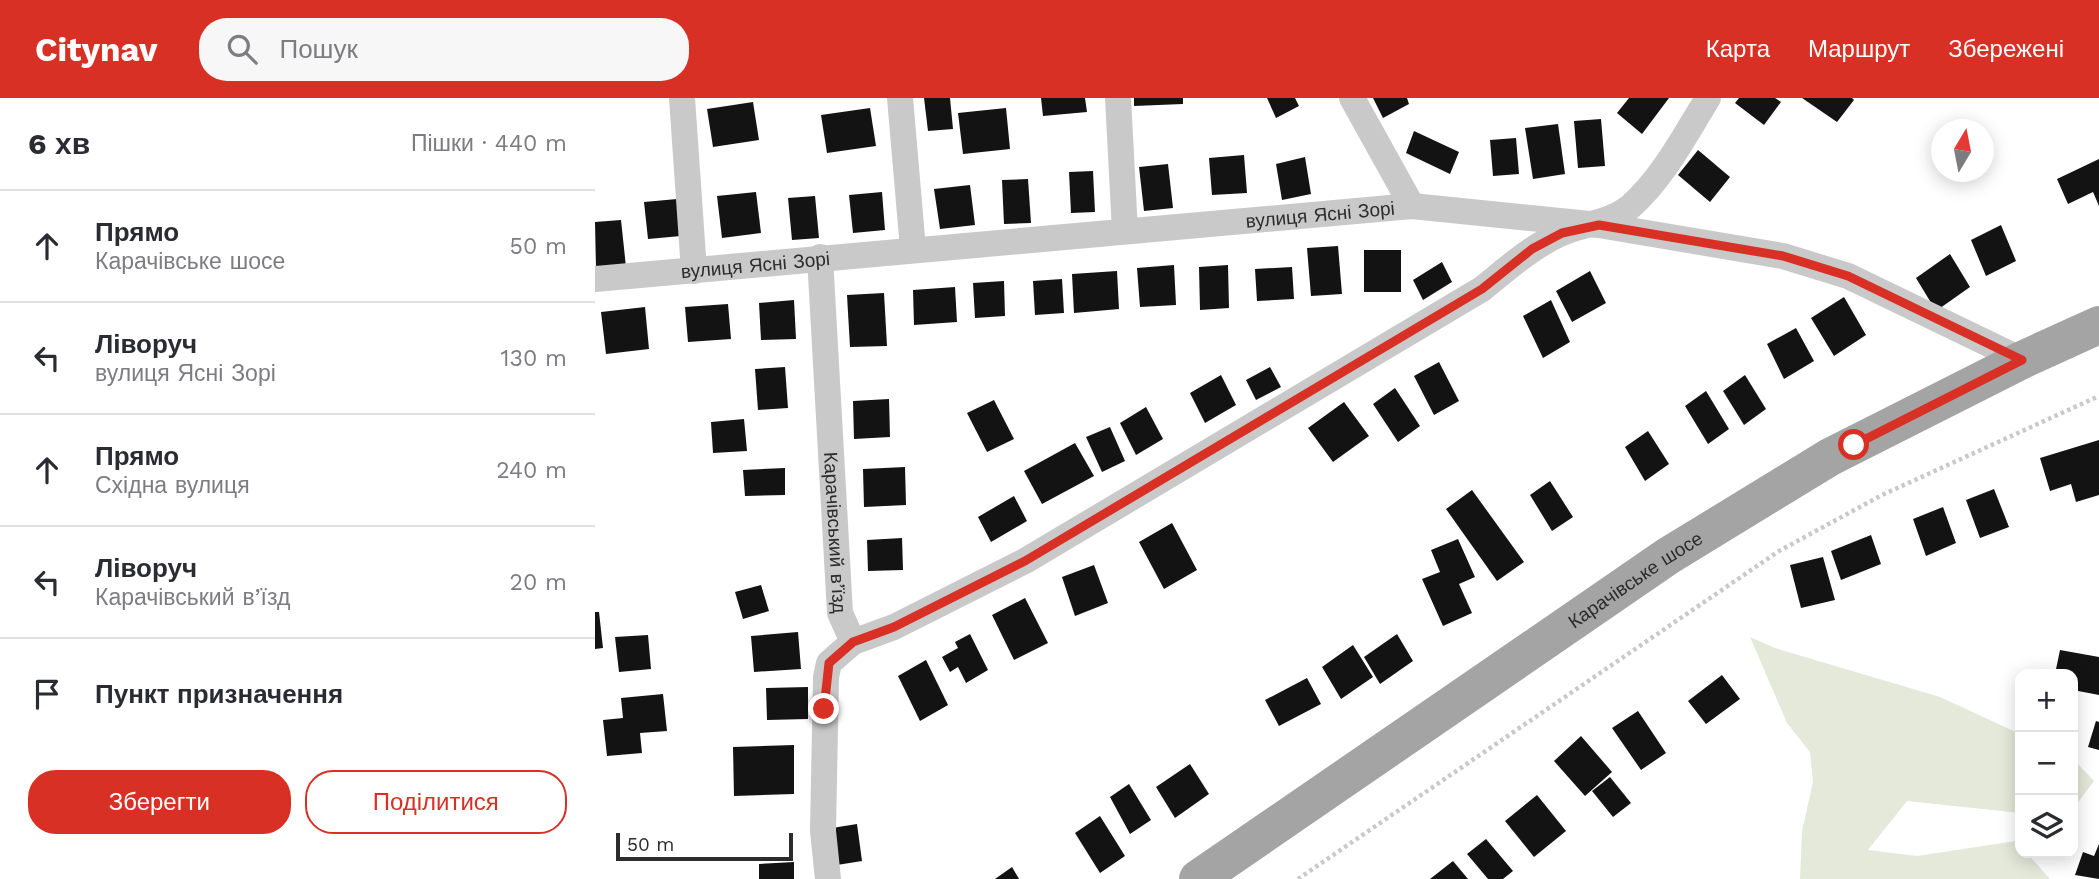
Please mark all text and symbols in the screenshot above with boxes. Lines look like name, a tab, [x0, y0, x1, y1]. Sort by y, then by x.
search box	[199, 18, 689, 81]
text: Citynav	[35, 30, 157, 69]
icon: search	[223, 30, 261, 68]
text: Пошук	[279, 34, 358, 64]
text: Карта	[1706, 35, 1770, 63]
text: Маршрут	[1808, 35, 1910, 63]
text: Збережені	[1948, 35, 2064, 63]
north arrow	[1931, 119, 1994, 182]
text: 6 хв	[28, 126, 90, 161]
text: Пішки · 440 m	[411, 130, 567, 157]
street label: вулиця Ясні Зорі	[1245, 196, 1396, 232]
text: Прямо	[95, 217, 179, 247]
icon: ahead	[28, 227, 66, 265]
text: 50 m	[510, 233, 567, 260]
street label: вулиця Ясні Зорі	[680, 247, 831, 283]
text: Карачівське шосе	[95, 248, 285, 275]
text: Ліворуч	[95, 329, 197, 359]
icon: left	[28, 339, 66, 377]
text: 130 m	[501, 345, 567, 372]
text: вулиця Ясні Зорі	[95, 360, 276, 387]
route start	[1838, 429, 1869, 460]
text: Прямо	[95, 441, 179, 471]
icon: ahead	[28, 451, 66, 489]
street label: Карачівський в’їзд	[819, 451, 851, 614]
text: 240 m	[496, 457, 567, 484]
text: Східна вулиця	[95, 472, 250, 499]
street label: Карачівське шосе	[1563, 526, 1707, 633]
text: Ліворуч	[95, 553, 197, 583]
icon: left	[28, 563, 66, 601]
text: 20 m	[510, 569, 567, 596]
text: Карачівський в’їзд	[95, 584, 290, 611]
map controls	[2015, 669, 2078, 858]
button: +	[2015, 669, 2078, 732]
icon: arrive	[28, 675, 66, 713]
text: Пункт призначення	[95, 679, 343, 709]
route end	[808, 693, 839, 724]
button: −	[2015, 732, 2078, 795]
button: Зберегти	[28, 770, 291, 834]
button: Поділитися	[305, 770, 567, 834]
button: layers	[2015, 795, 2078, 858]
scale bar	[616, 830, 793, 862]
text: 50 m	[627, 833, 674, 856]

